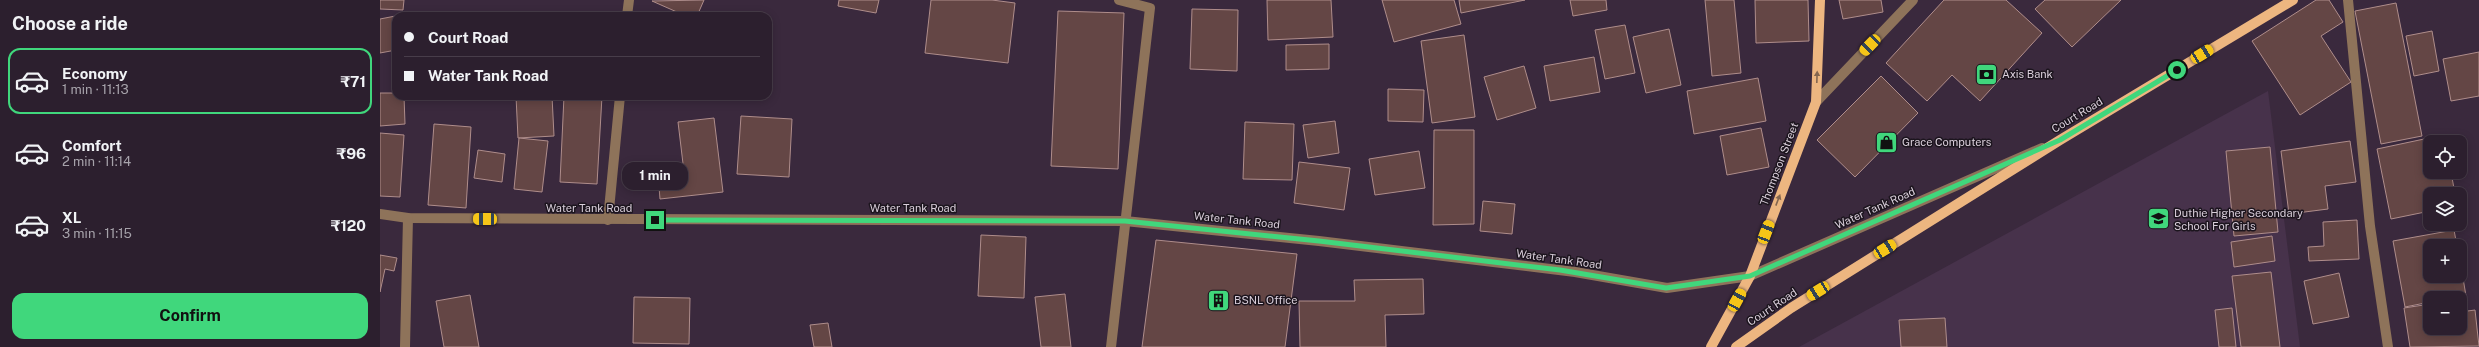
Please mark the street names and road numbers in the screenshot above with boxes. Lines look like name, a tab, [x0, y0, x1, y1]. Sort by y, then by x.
street label: Court Road	[2049, 95, 2105, 135]
street label: Thompson Street	[1758, 121, 1800, 207]
street label: Water Tank Road	[1833, 185, 1917, 231]
street label: Water Tank Road	[546, 202, 632, 214]
street label: Water Tank Road	[870, 202, 956, 214]
street label: Water Tank Road	[1193, 210, 1281, 230]
street label: Water Tank Road	[1515, 247, 1603, 271]
street label: Court Road	[1745, 286, 1799, 328]

